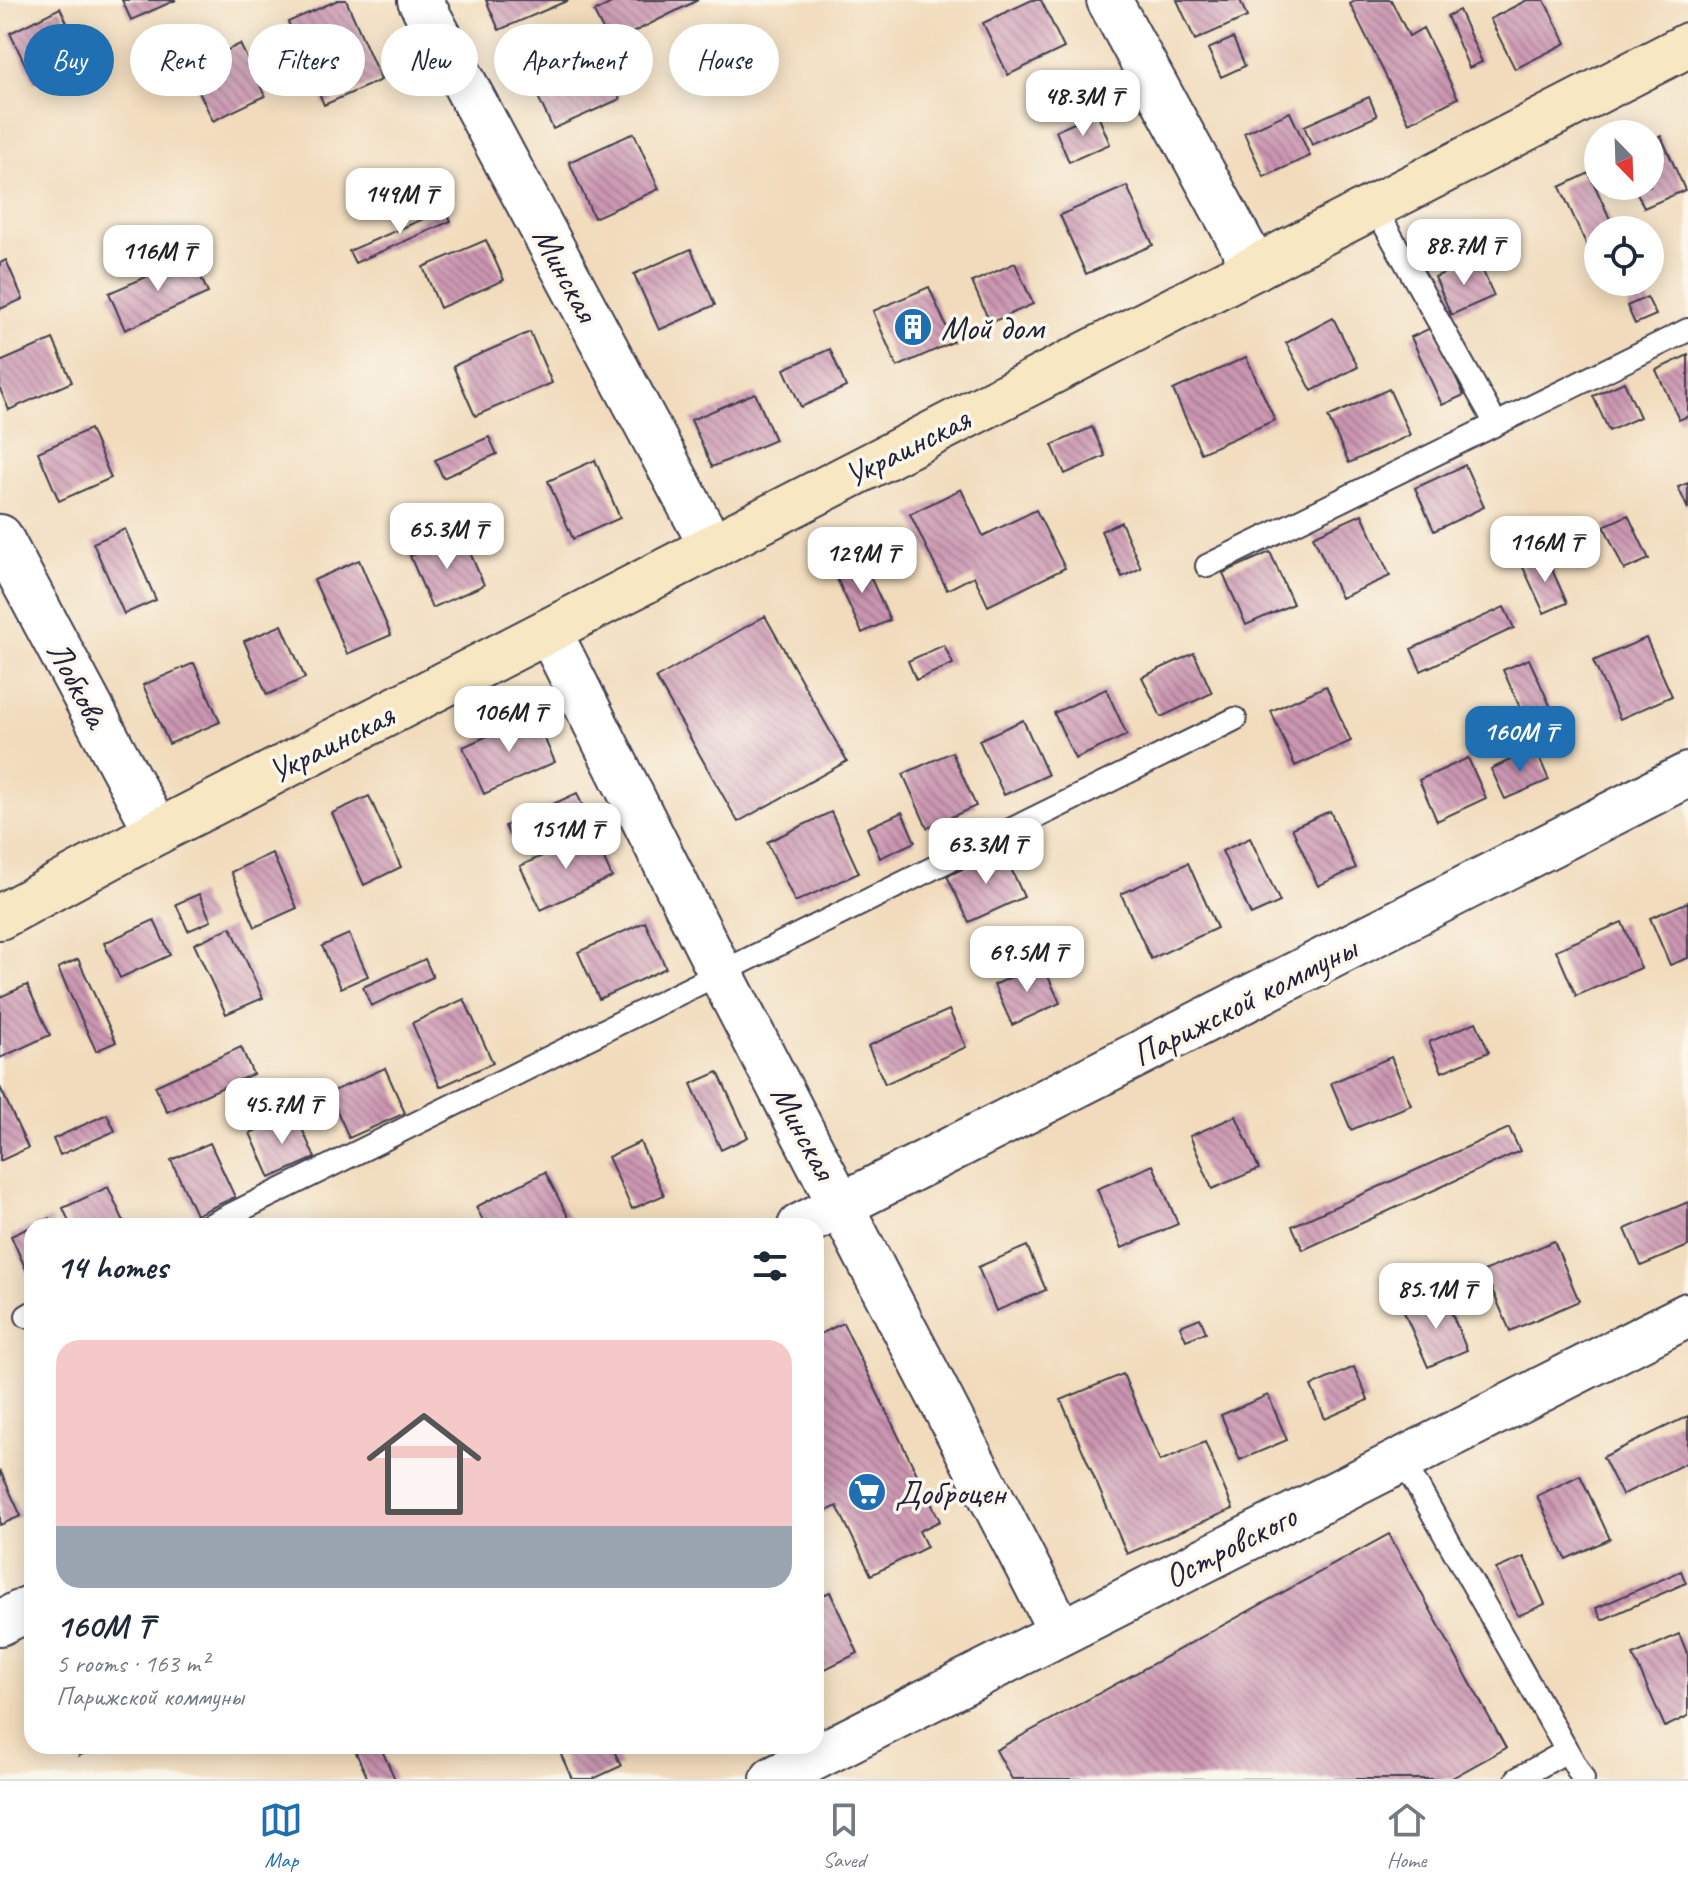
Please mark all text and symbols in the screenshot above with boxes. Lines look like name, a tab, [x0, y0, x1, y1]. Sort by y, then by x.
chip: Buy	[24, 24, 114, 96]
chip: Rent	[130, 24, 232, 96]
chip: Filters	[248, 24, 365, 96]
chip: New	[381, 24, 478, 96]
chip: Apartment	[494, 24, 653, 96]
chip: House	[669, 24, 779, 96]
pin: 48.3M ₸	[1009, 70, 1157, 138]
text: 48.3M ₸	[1044, 79, 1122, 112]
north arrow	[1584, 120, 1664, 200]
map controls	[1584, 120, 1664, 296]
pin: 149M ₸	[335, 168, 465, 236]
text: 149M ₸	[364, 177, 436, 210]
button: locate	[1584, 216, 1664, 296]
pin: 88.7M ₸	[1390, 219, 1538, 287]
street label: Минская	[523, 220, 610, 330]
pin: 116M ₸	[93, 225, 223, 293]
text: 88.7M ₸	[1425, 228, 1503, 261]
text: 116M ₸	[121, 234, 195, 267]
building icon: Мой дом	[892, 306, 934, 348]
place label: Мой дом	[941, 306, 1046, 349]
street label: Украинская	[837, 396, 978, 497]
pin: 65.3M ₸	[373, 503, 521, 571]
text: 65.3M ₸	[408, 512, 486, 545]
pin: 116M ₸	[1480, 516, 1610, 584]
text: 116M ₸	[1508, 525, 1582, 558]
pin: 129M ₸	[797, 527, 927, 595]
text: 129M ₸	[826, 536, 898, 569]
street label: Лобкова	[37, 633, 120, 737]
pin: 106M ₸	[444, 686, 574, 754]
street label: Украинская	[261, 692, 402, 793]
text: 106M ₸	[472, 695, 546, 728]
pin: 160M ₸	[1455, 706, 1585, 774]
text: 160M ₸	[1483, 715, 1557, 748]
pin: 151M ₸	[501, 803, 631, 871]
text: 151M ₸	[530, 812, 602, 845]
pin: 63.3M ₸	[912, 818, 1060, 886]
text: 63.3M ₸	[947, 827, 1025, 860]
street label: Парижской коммуны	[1125, 925, 1366, 1076]
pin: 69.5M ₸	[953, 926, 1101, 994]
text: 69.5M ₸	[988, 935, 1066, 968]
pin: 45.7M ₸	[208, 1078, 356, 1146]
street label: Минская	[761, 1078, 848, 1188]
text: 45.7M ₸	[243, 1087, 321, 1120]
icon: filters	[748, 1244, 792, 1288]
text: 14 homes	[56, 1245, 167, 1288]
pin: 85.1M ₸	[1362, 1263, 1510, 1331]
text: 85.1M ₸	[1397, 1272, 1475, 1305]
icon: home	[352, 1392, 496, 1536]
supermarket icon: Доброцен	[846, 1471, 888, 1513]
place label: Доброцен	[895, 1471, 1008, 1514]
street label: Островского	[1157, 1494, 1305, 1598]
text: 160M ₸	[56, 1604, 152, 1647]
text: 5 rooms · 163 m²	[56, 1647, 208, 1680]
text: Парижской коммуны	[56, 1680, 244, 1713]
tab: Map	[259, 1798, 303, 1874]
tab: Saved	[822, 1798, 866, 1874]
tab: Home	[1385, 1798, 1429, 1874]

